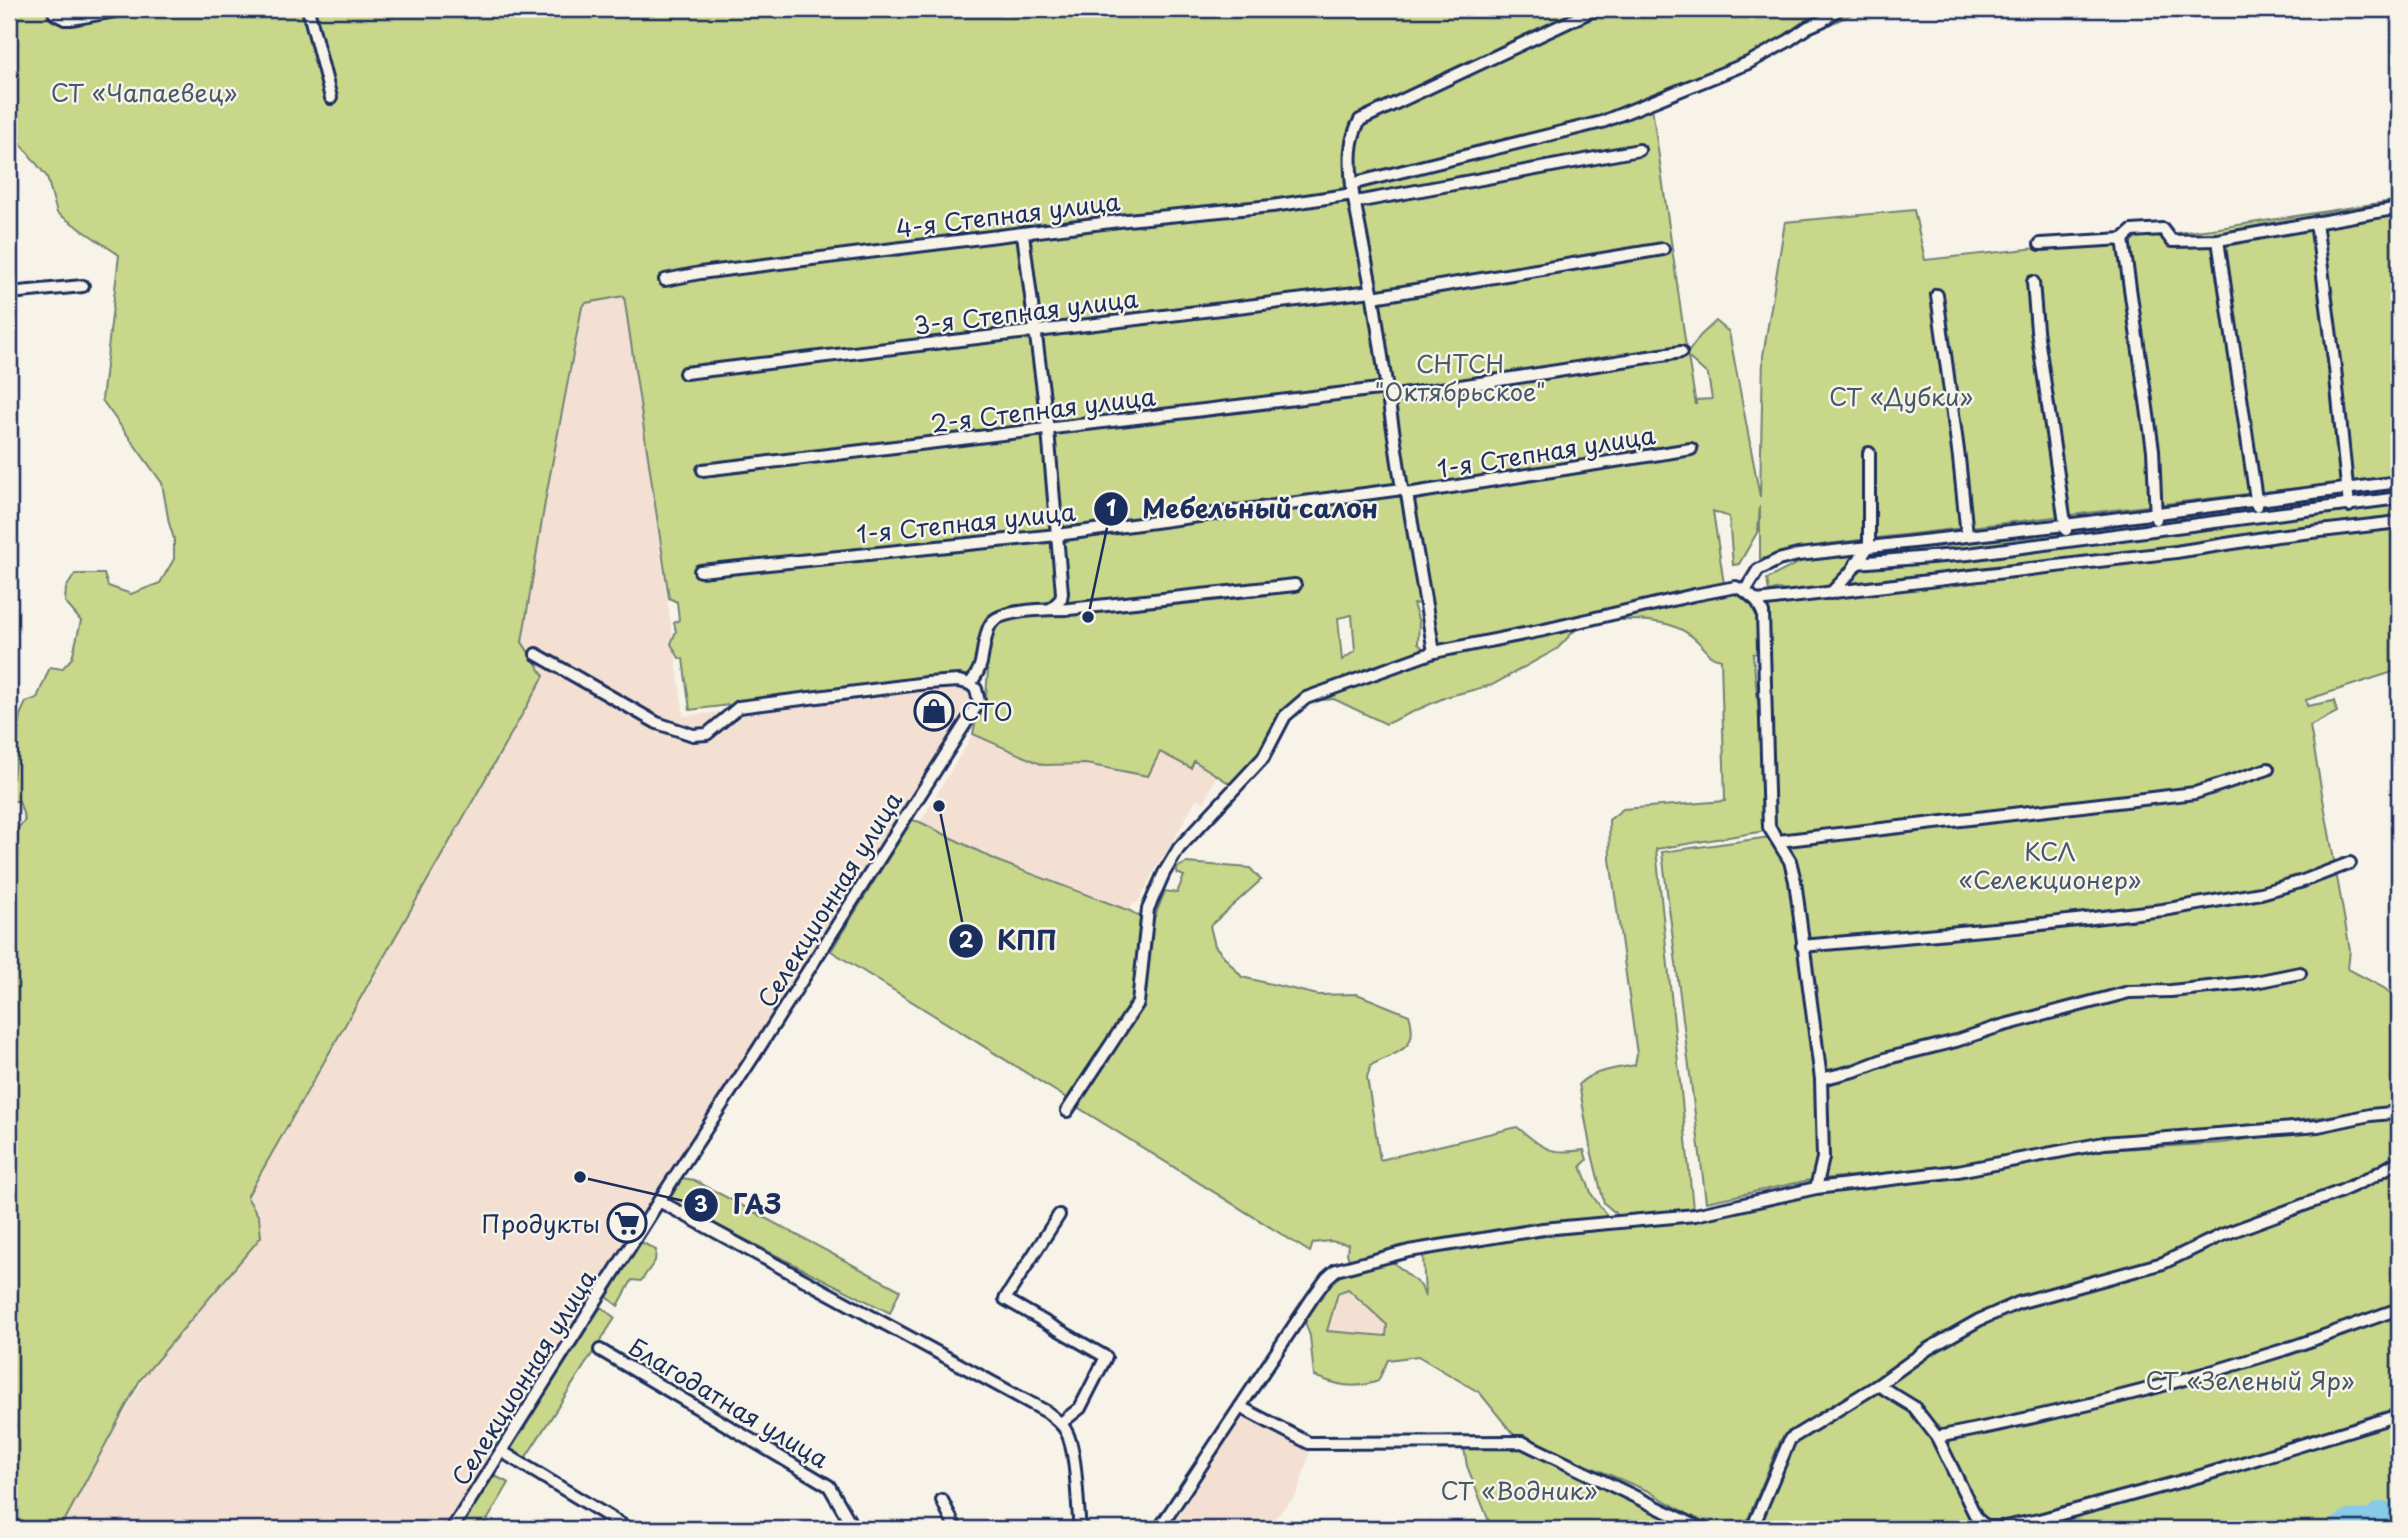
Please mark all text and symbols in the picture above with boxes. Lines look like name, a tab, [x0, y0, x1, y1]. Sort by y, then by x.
park label: СТ «Чапаевец»	[51, 74, 237, 110]
street label: 4-я Степная улица	[894, 182, 1122, 246]
street label: 3-я Степная улица	[912, 279, 1140, 343]
park label: СНТСН "Октябрьское"	[1374, 345, 1546, 409]
street label: 2-я Степная улица	[929, 377, 1157, 441]
park label: СТ «Дубки»	[1829, 378, 1973, 414]
street label: 1-я Степная улица	[1434, 416, 1658, 486]
callout: Мебельный салон	[1093, 485, 1392, 532]
text: Мебельный салон	[1142, 488, 1378, 527]
text: 1	[1106, 491, 1116, 523]
street label: 1-я Степная улица	[855, 493, 1077, 551]
shop icon: СТО	[913, 690, 955, 732]
place label: СТО	[961, 693, 1013, 729]
street label: Селекционная улица	[748, 784, 910, 1014]
park label: КСЛ «Селекционер»	[1959, 833, 2141, 897]
callout: КПП	[948, 917, 1071, 964]
text: КПП	[997, 920, 1057, 959]
text: 2	[959, 923, 974, 955]
callout: ГАЗ	[683, 1181, 795, 1228]
text: ГАЗ	[732, 1184, 782, 1223]
text: 3	[694, 1187, 708, 1219]
supermarket icon: Продукты	[606, 1202, 648, 1244]
place label: Продукты	[481, 1205, 600, 1241]
street label: Селекционная улица	[442, 1262, 604, 1492]
street label: Благодатная улица	[622, 1328, 836, 1476]
park label: СТ «Зеленый Яр»	[2145, 1362, 2355, 1398]
park label: СТ «Водник»	[1440, 1472, 1598, 1508]

